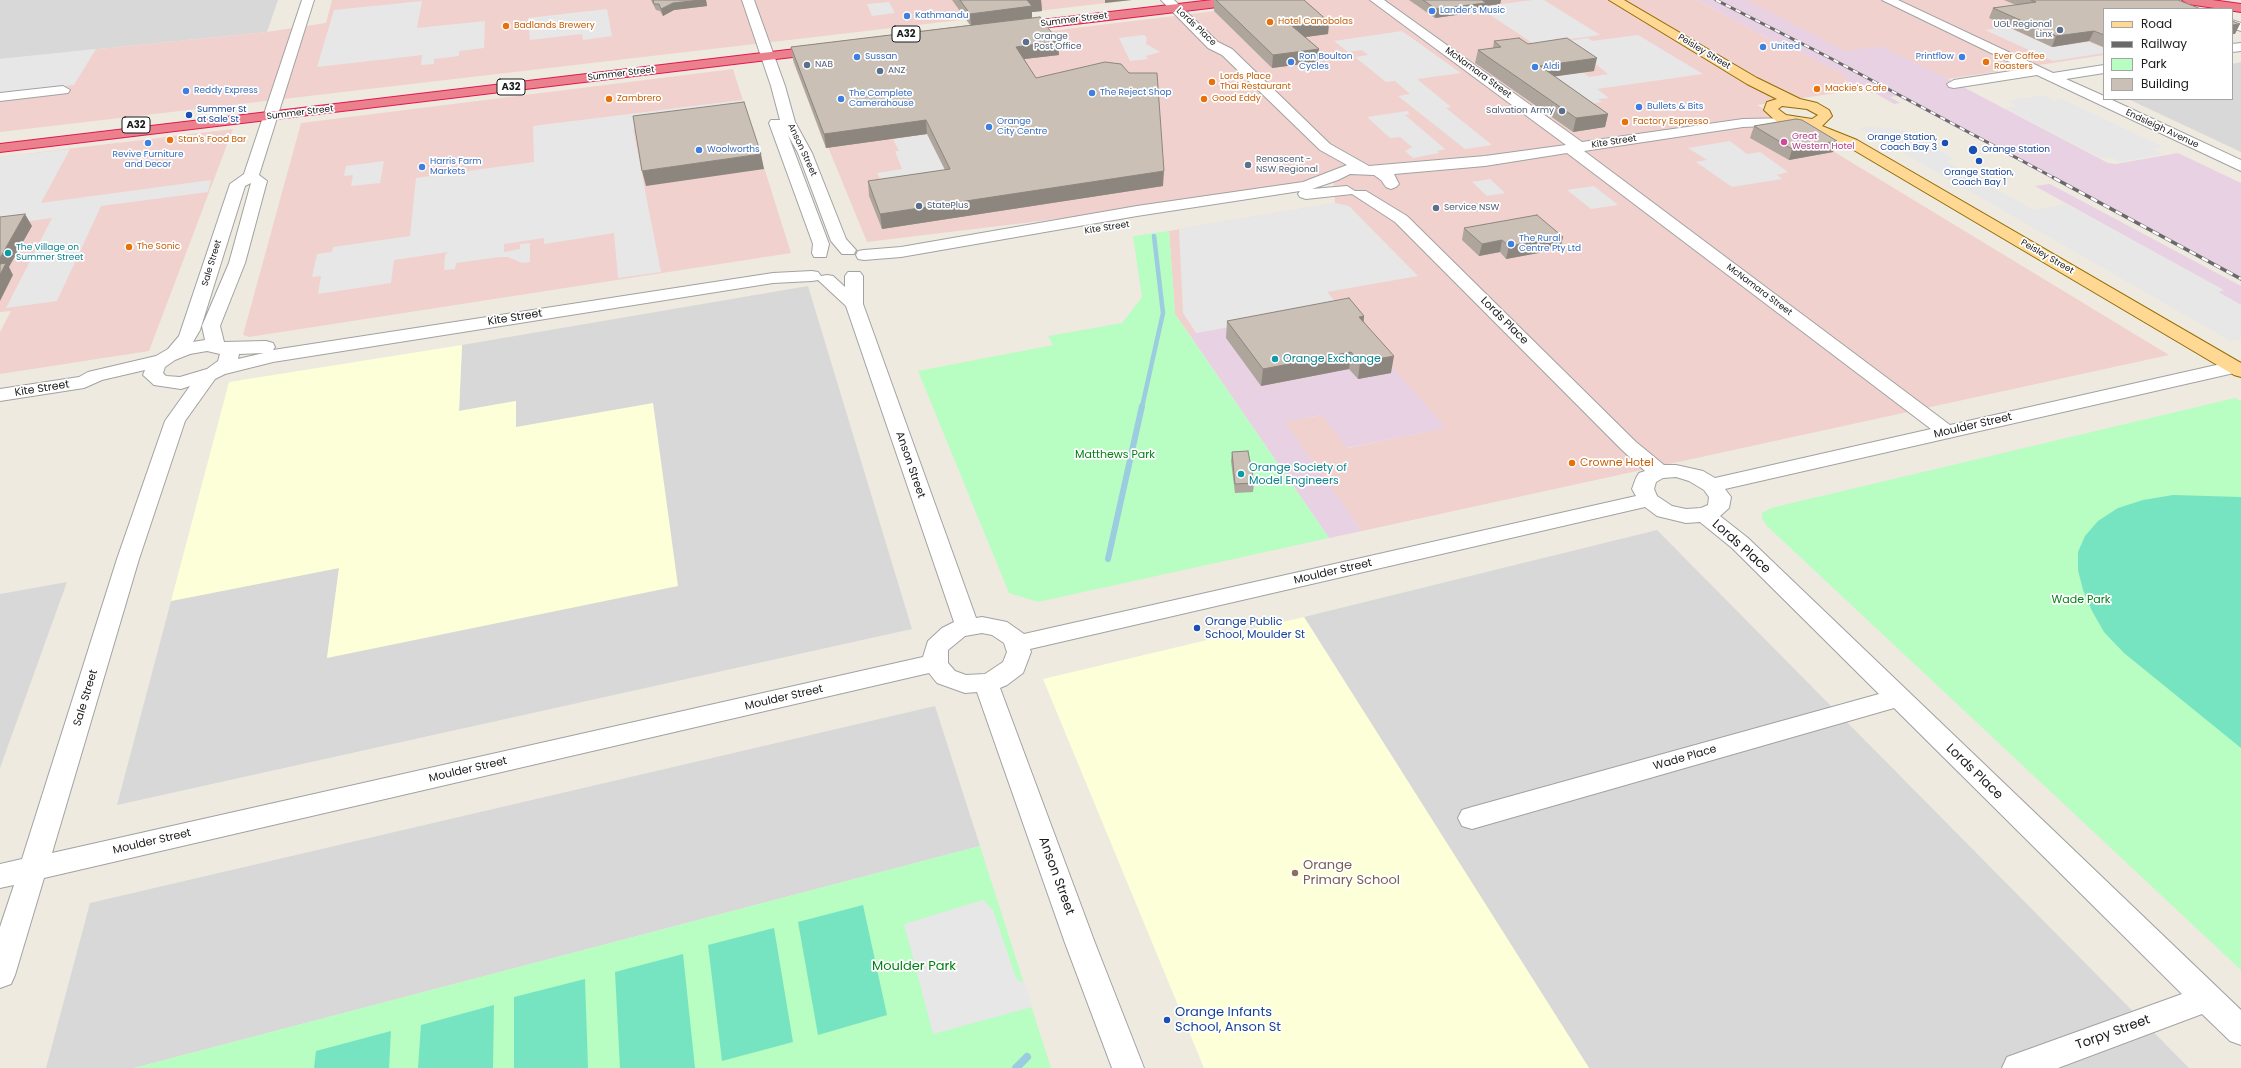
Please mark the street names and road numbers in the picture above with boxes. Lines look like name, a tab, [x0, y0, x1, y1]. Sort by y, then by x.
street label: Lords Place	[1174, 6, 1218, 48]
street label: Summer Street	[1040, 11, 1108, 29]
road number: A32	[892, 26, 920, 42]
street label: Peisley Street	[1676, 32, 1732, 72]
street label: McNamara Street	[1443, 45, 1513, 101]
street label: Summer Street	[587, 65, 655, 83]
road number: A32	[497, 79, 525, 95]
street label: Summer Street	[266, 104, 334, 122]
street label: Endsleigh Avenue	[2124, 107, 2200, 151]
road number: A32	[122, 117, 150, 133]
street label: Anson Street	[785, 122, 819, 178]
street label: Kite Street	[1591, 133, 1637, 151]
street label: Kite Street	[1084, 219, 1130, 237]
street label: Peisley Street	[2019, 237, 2075, 277]
street label: Sale Street	[200, 239, 224, 287]
street label: McNamara Street	[1724, 262, 1794, 318]
street label: Lords Place	[1477, 294, 1531, 348]
street label: Kite Street	[487, 307, 543, 329]
street label: Kite Street	[14, 378, 70, 400]
street label: Moulder Street	[1933, 411, 2013, 441]
street label: Anson Street	[892, 430, 928, 500]
street label: Lords Place	[1709, 517, 1773, 577]
street label: Moulder Street	[1293, 557, 1373, 587]
street label: Sale Street	[71, 668, 101, 728]
street label: Moulder Street	[744, 683, 824, 713]
street label: Lords Place	[1942, 741, 2006, 803]
street label: Wade Place	[1652, 743, 1718, 773]
street label: Moulder Street	[428, 755, 508, 785]
street label: Moulder Street	[112, 827, 192, 857]
street label: Anson Street	[1035, 835, 1077, 917]
street label: Torpy Street	[2074, 1012, 2152, 1054]

